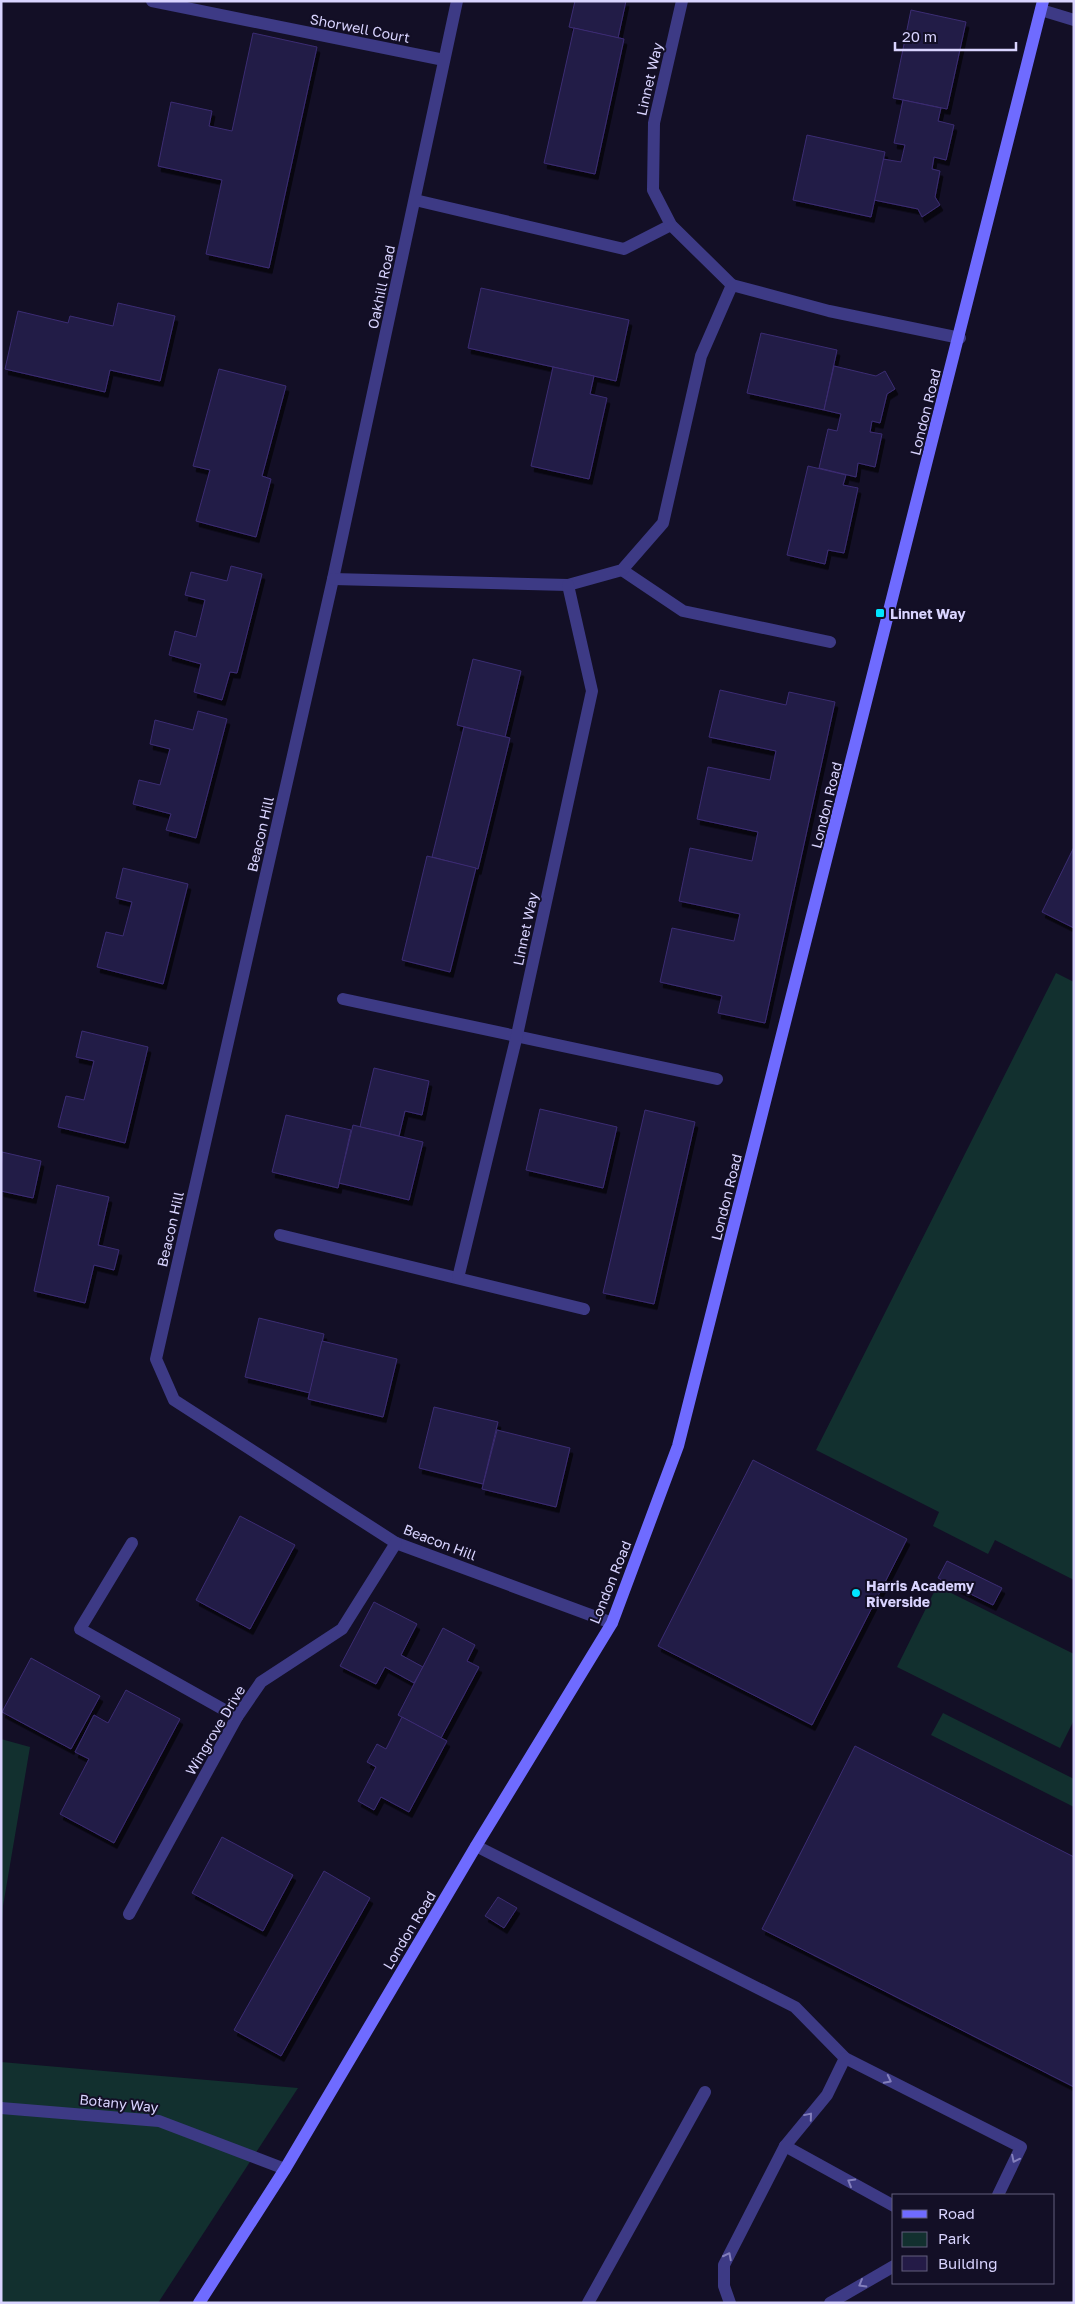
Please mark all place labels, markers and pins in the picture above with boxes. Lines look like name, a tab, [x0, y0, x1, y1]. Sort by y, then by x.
place label: Linnet Way	[890, 605, 966, 622]
marker: Linnet Way	[874, 607, 886, 619]
place label: Harris Academy Riverside	[866, 1577, 975, 1610]
marker: Harris Academy Riverside	[850, 1587, 862, 1599]

